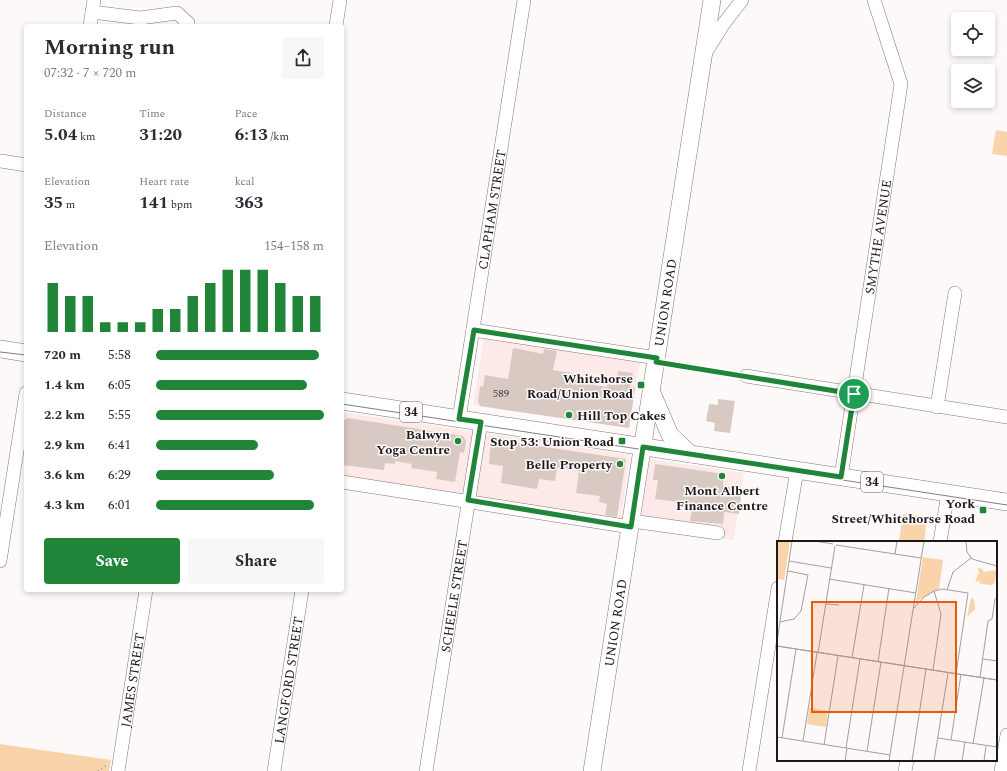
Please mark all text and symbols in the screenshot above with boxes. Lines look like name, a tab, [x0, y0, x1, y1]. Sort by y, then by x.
map controls	[951, 12, 995, 108]
button: locate	[951, 12, 995, 56]
text: Morning run	[44, 31, 175, 64]
button: share	[282, 37, 324, 79]
text: 07:32 · 7 × 720 m	[44, 63, 136, 83]
button: layers	[951, 64, 995, 108]
text: Distance	[44, 105, 87, 122]
text: Time	[139, 105, 165, 122]
text: Pace	[235, 105, 257, 122]
text: 5.04	[44, 122, 77, 148]
text: 31:20	[139, 122, 182, 148]
text: 6:13	[235, 122, 268, 148]
text: km	[77, 128, 96, 145]
text: /km	[268, 128, 289, 145]
street label: CLAPHAM STREET	[473, 148, 512, 271]
text: Elevation	[44, 173, 90, 190]
text: Heart rate	[139, 173, 189, 190]
text: kcal	[235, 173, 254, 190]
street label: SMYTHE AVENUE	[860, 178, 897, 296]
text: 35	[44, 190, 63, 216]
text: 141	[139, 190, 168, 216]
text: 363	[235, 190, 263, 216]
text: m	[63, 196, 75, 213]
text: bpm	[168, 196, 193, 213]
text: Elevation	[44, 236, 98, 256]
text: 154–158 m	[264, 236, 324, 256]
street label: UNION ROAD	[649, 258, 683, 348]
text: 720 m	[44, 345, 81, 365]
text: 5:58	[108, 345, 131, 365]
place label: Whitehorse Road/Union Road	[527, 369, 633, 404]
text: 1.4 km	[44, 375, 85, 395]
text: 6:05	[108, 375, 131, 395]
pin	[837, 377, 871, 411]
marker: Whitehorse Road/Union Road	[636, 380, 646, 390]
icon: arrive	[843, 383, 865, 405]
house number: 589	[493, 385, 510, 402]
road number: 34	[400, 402, 422, 422]
text: 2.2 km	[44, 405, 85, 425]
text: 5:55	[108, 405, 131, 425]
place label: Hill Top Cakes	[577, 406, 666, 426]
marker: Hill Top Cakes	[564, 410, 574, 420]
place label: Balwyn Yoga Centre	[376, 425, 450, 460]
place label: Stop 53: Union Road	[490, 432, 614, 452]
text: 2.9 km	[44, 435, 85, 455]
text: 6:41	[108, 435, 131, 455]
marker: Balwyn Yoga Centre	[453, 436, 463, 446]
marker: Stop 53: Union Road	[617, 436, 627, 446]
place label: Belle Property	[525, 455, 613, 475]
marker: Belle Property	[615, 459, 625, 469]
text: 3.6 km	[44, 465, 85, 485]
text: 6:29	[108, 465, 131, 485]
marker: Mont Albert Finance Centre	[717, 471, 727, 481]
road number: 34	[861, 472, 883, 492]
place label: Mont Albert Finance Centre	[676, 481, 768, 516]
place label: York Street/Whitehorse Road	[831, 494, 975, 529]
text: 4.3 km	[44, 495, 85, 515]
text: 6:01	[108, 495, 131, 515]
marker: York Street/Whitehorse Road	[978, 505, 988, 515]
button: Save	[44, 538, 180, 584]
button: Share	[188, 538, 324, 584]
street label: SCHEELE STREET	[436, 538, 473, 654]
inset map	[777, 541, 997, 761]
street label: UNION ROAD	[599, 578, 633, 668]
street label: LANGFORD STREET	[269, 615, 309, 745]
street label: JAMES STREET	[116, 631, 150, 729]

